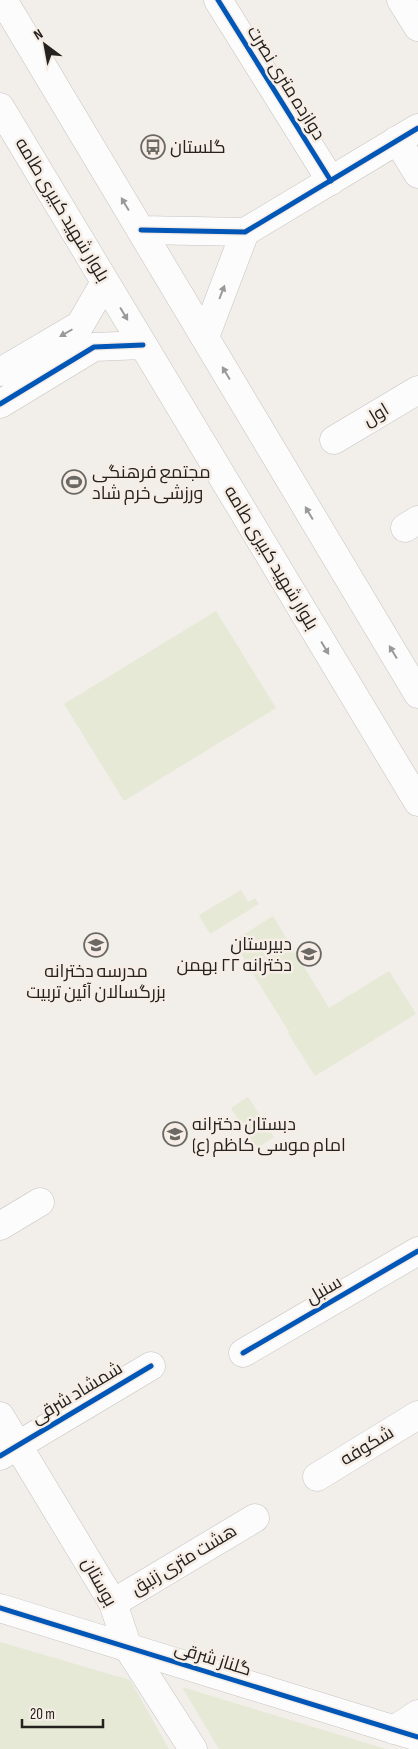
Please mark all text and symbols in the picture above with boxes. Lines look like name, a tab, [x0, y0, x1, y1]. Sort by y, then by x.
north arrow	[20, 20, 70, 70]
street label: دوازده متری نصرت	[243, 22, 329, 144]
text: N	[31, 25, 46, 44]
street label: بلوار شهید کبیری طامه	[11, 134, 113, 286]
bus stop icon: گلستان	[140, 134, 166, 160]
place label: گلستان	[170, 137, 226, 158]
one-way arrow	[120, 197, 129, 210]
one-way arrow	[218, 284, 226, 299]
one-way arrow	[120, 307, 129, 320]
one-way arrow	[58, 329, 73, 337]
one-way arrow	[222, 367, 231, 380]
street label: اول	[359, 399, 393, 431]
place label: مجتمع فرهنگی ورزشی خرم شاد	[92, 462, 211, 505]
sports icon: مجتمع فرهنگی ورزشی خرم شاد	[61, 469, 87, 495]
street label: بلوار شهید کبیری طامه	[220, 482, 322, 634]
one-way arrow	[305, 506, 314, 519]
one-way arrow	[321, 642, 330, 655]
one-way arrow	[388, 645, 397, 658]
school or university icon: مدرسه دخترانه بزرگسالان آئین تربیت	[83, 932, 109, 958]
place label: دبیرستان دخترانه ۲۲ بهمن	[176, 934, 292, 976]
school or university icon: دبیرستان دخترانه ۲۲ بهمن	[296, 941, 322, 967]
place label: مدرسه دخترانه بزرگسالان آئین تربیت	[26, 961, 166, 1003]
place label: دبستان دخترانه امام موسی کاظم (ع)	[192, 1114, 346, 1157]
school or university icon: دبستان دخترانه امام موسی کاظم (ع)	[162, 1121, 188, 1147]
street label: سنبل	[302, 1271, 346, 1309]
street label: شمشاد شرقی	[28, 1358, 126, 1428]
street label: شکوفه	[337, 1422, 397, 1470]
street label: هشت متری زنبق	[127, 1520, 241, 1601]
street label: بوستان	[77, 1554, 121, 1610]
street label: گلناز شرقی	[172, 1637, 254, 1681]
scale bar	[22, 1696, 104, 1728]
text: 20 m	[30, 1705, 55, 1724]

